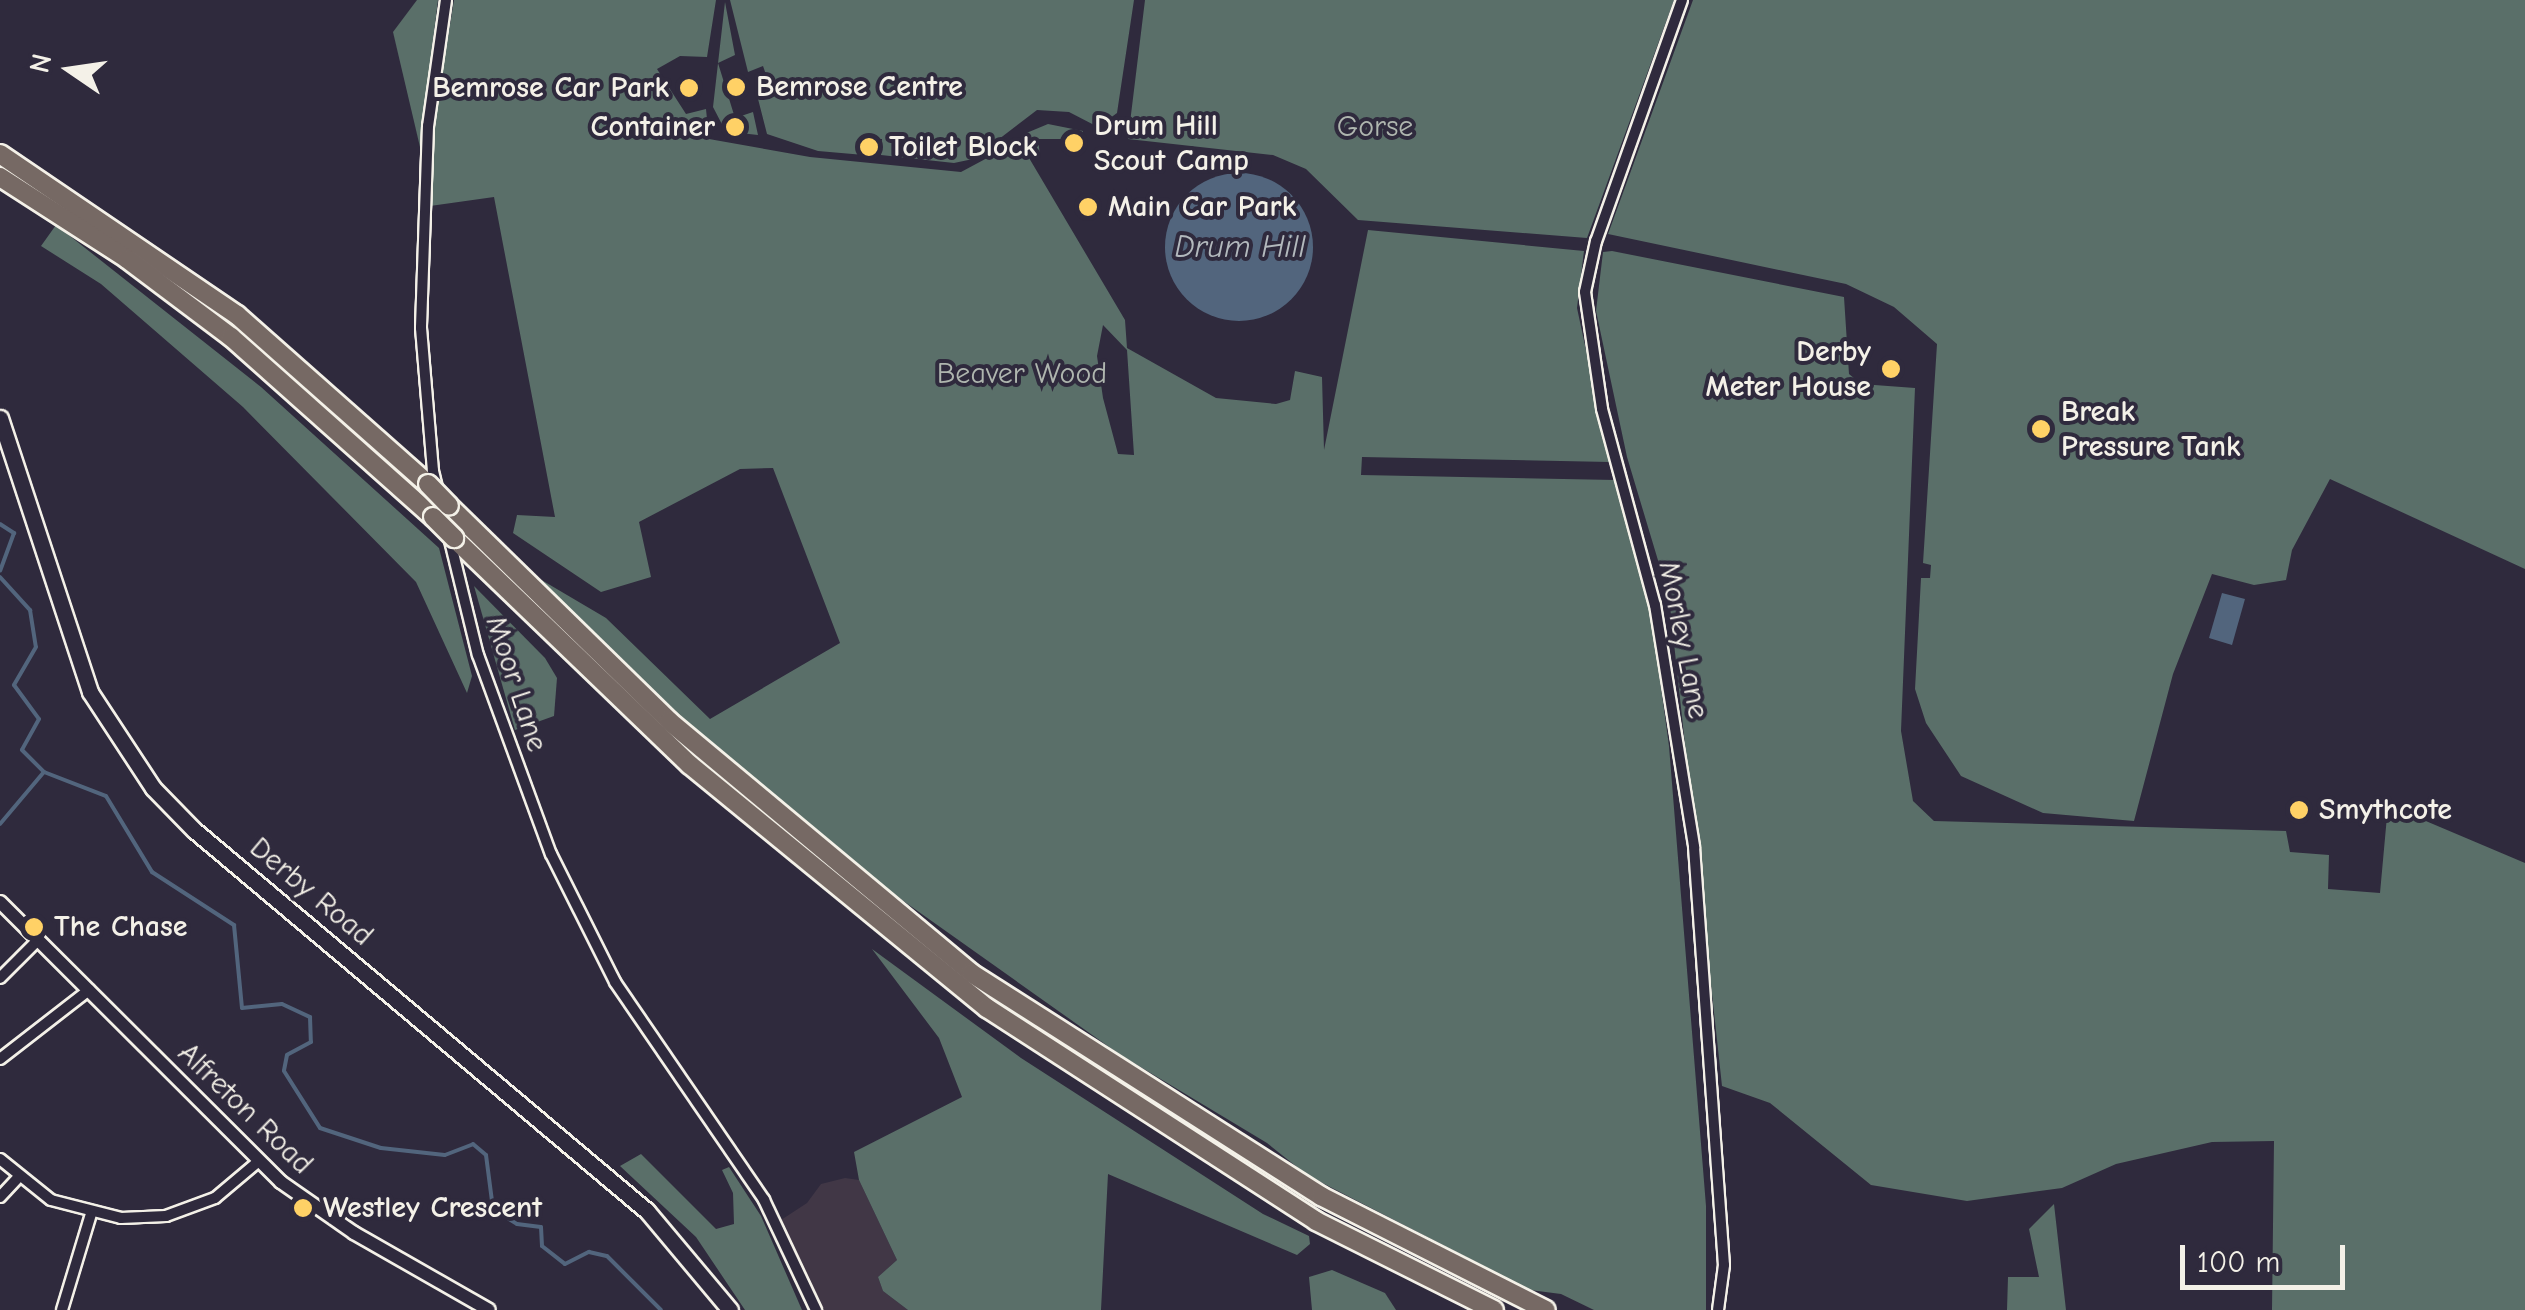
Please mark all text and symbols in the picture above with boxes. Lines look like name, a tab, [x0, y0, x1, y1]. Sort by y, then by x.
north arrow	[20, 20, 120, 120]
text: N	[23, 51, 58, 76]
place label: Bemrose Centre	[756, 69, 963, 105]
place label: Bemrose Car Park	[432, 70, 669, 106]
marker: Bemrose Centre	[725, 76, 747, 98]
marker: Bemrose Car Park	[678, 77, 700, 99]
place label: Drum Hill Scout Camp	[1094, 108, 1249, 178]
place label: Container	[590, 109, 715, 145]
park label: Gorse	[1337, 109, 1413, 145]
marker: Container	[724, 116, 746, 138]
place label: Toilet Block	[889, 129, 1037, 165]
marker: Drum Hill Scout Camp	[1063, 132, 1085, 154]
marker: Toilet Block	[858, 136, 880, 158]
place label: Main Car Park	[1108, 189, 1296, 225]
marker: Main Car Park	[1077, 196, 1099, 218]
water label: Drum Hill	[1174, 228, 1306, 266]
place label: Derby Meter House	[1706, 334, 1871, 404]
park label: Beaver Wood	[937, 356, 1107, 392]
marker: Derby Meter House	[1880, 358, 1902, 380]
place label: Break Pressure Tank	[2061, 394, 2241, 464]
marker: Break Pressure Tank	[2030, 418, 2052, 440]
street label: Morley Lane	[1650, 558, 1716, 722]
street label: Moor Lane	[477, 612, 555, 756]
place label: Smythcote	[2319, 792, 2452, 828]
marker: Smythcote	[2288, 799, 2310, 821]
street label: Derby Road	[242, 830, 380, 954]
place label: The Chase	[54, 909, 188, 945]
marker: The Chase	[23, 916, 45, 938]
street label: Alfreton Road	[170, 1036, 320, 1182]
place label: Westley Crescent	[323, 1190, 542, 1226]
marker: Westley Crescent	[292, 1197, 314, 1219]
scale bar	[2185, 1225, 2350, 1287]
text: 100 m	[2197, 1245, 2280, 1280]

